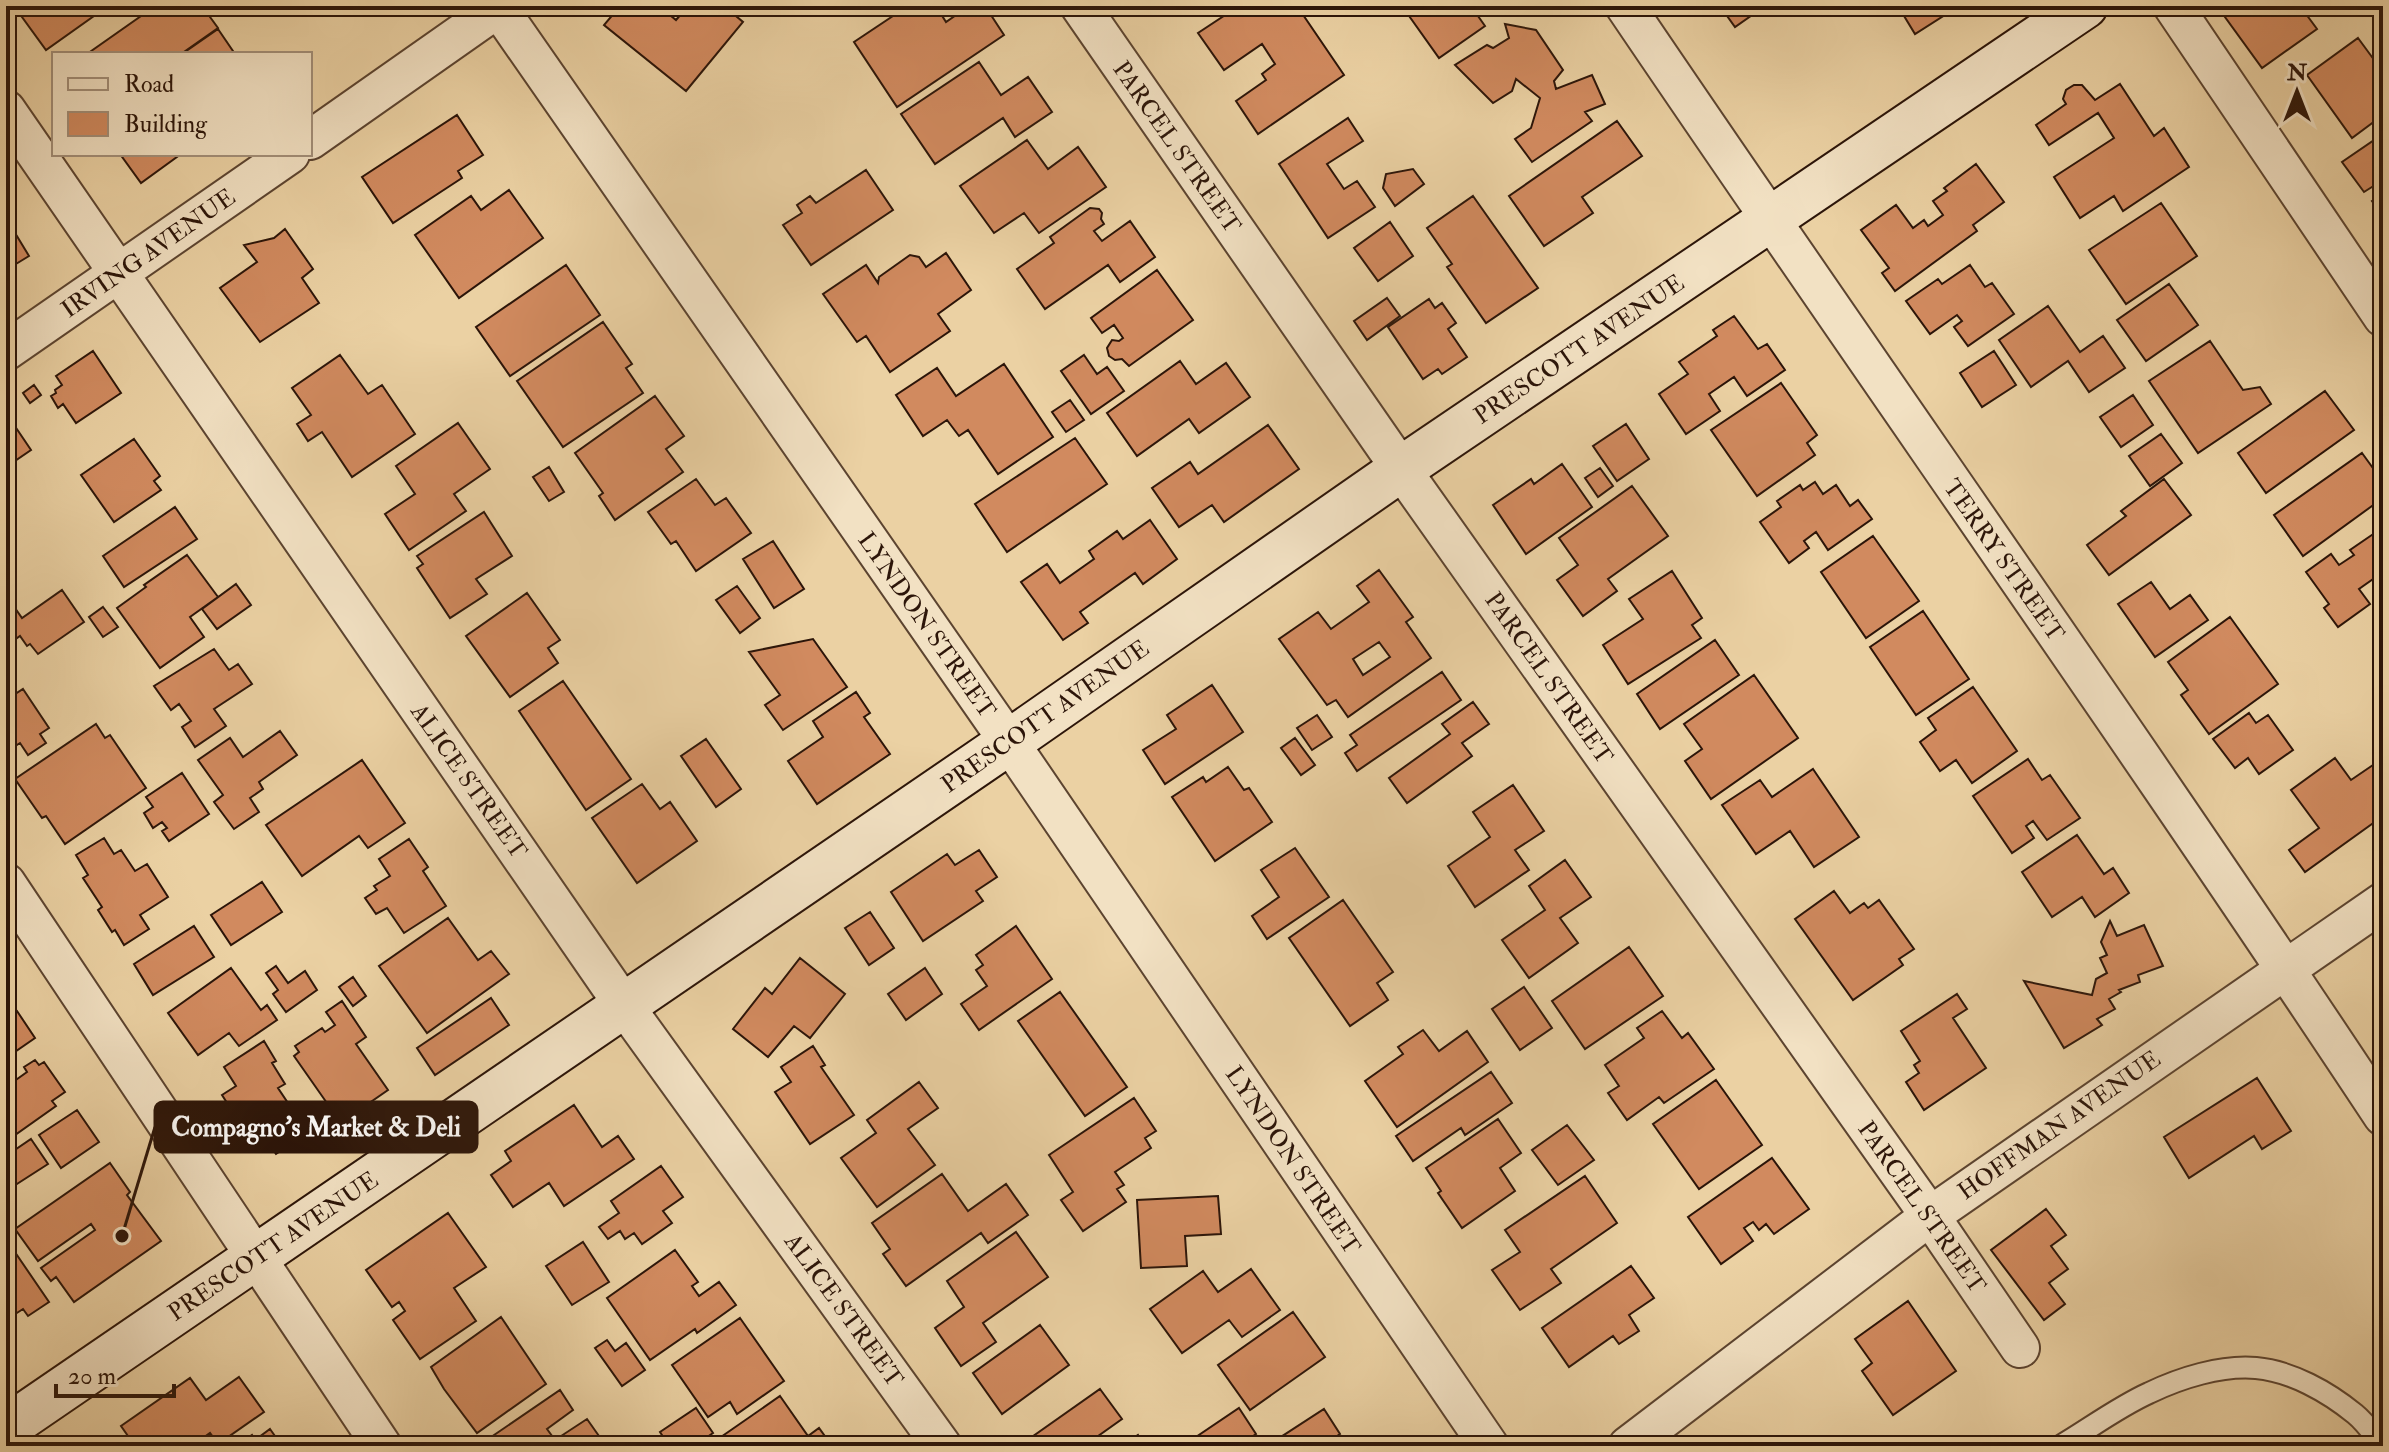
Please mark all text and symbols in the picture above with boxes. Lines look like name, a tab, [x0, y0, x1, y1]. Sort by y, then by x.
legend	[52, 52, 312, 156]
north arrow	[2257, 52, 2337, 132]
street label: PARCEL STREET	[1106, 55, 1248, 240]
text: N	[2286, 59, 2307, 87]
text: Road	[124, 69, 174, 100]
text: Building	[124, 109, 208, 140]
street label: IRVING AVENUE	[55, 182, 241, 325]
street label: PRESCOTT AVENUE	[1468, 268, 1690, 431]
street label: TERRY STREET	[1936, 473, 2071, 648]
street label: LYNDON STREET	[851, 526, 1003, 725]
street label: PARCEL STREET	[1478, 586, 1620, 771]
street label: PRESCOTT AVENUE	[935, 633, 1155, 800]
street label: ALICE STREET	[403, 697, 534, 865]
street label: HOFFMAN AVENUE	[1952, 1044, 2167, 1207]
street label: LYNDON STREET	[1218, 1060, 1367, 1261]
callout: Compagno's Market & Deli	[155, 1102, 477, 1152]
text: Compagno's Market & Deli	[171, 1112, 461, 1145]
street label: PARCEL STREET	[1851, 1115, 1993, 1300]
street label: PRESCOTT AVENUE	[162, 1165, 384, 1328]
street label: ALICE STREET	[777, 1226, 910, 1393]
scale bar	[56, 1348, 174, 1398]
text: 20 m	[68, 1361, 117, 1392]

